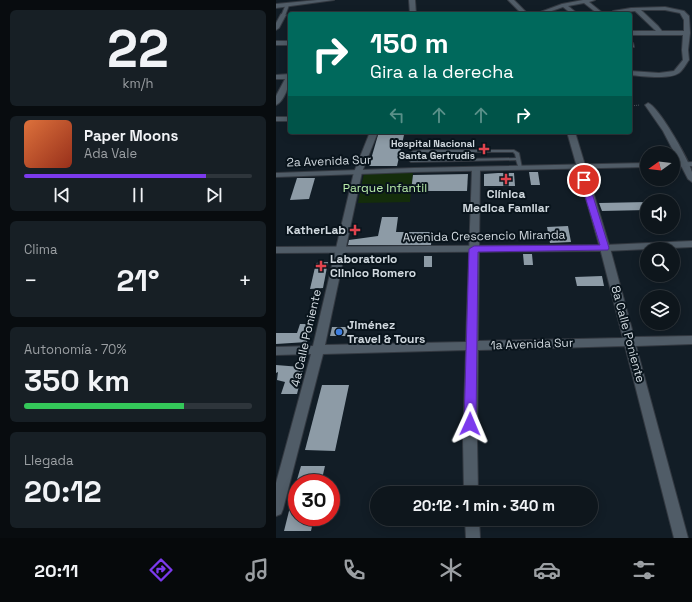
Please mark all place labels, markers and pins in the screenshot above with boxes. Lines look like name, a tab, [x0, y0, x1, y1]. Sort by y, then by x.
place label: Hospital Nacional Santa Gertrudis	[391, 137, 475, 162]
marker: Hospital Nacional Santa Gertrudis	[478, 143, 490, 155]
pin	[567, 163, 601, 197]
marker: Clínica Medica Familar	[500, 173, 512, 185]
place label: Clínica Medica Familar	[463, 186, 550, 216]
place label: KatherLab	[286, 222, 346, 238]
marker: KatherLab	[349, 224, 361, 236]
place label: Laboratorio Clinico Romero	[330, 251, 416, 281]
marker: Laboratorio Clinico Romero	[315, 260, 327, 272]
place label: Jiménez Travel & Tours	[347, 317, 425, 347]
marker: Jiménez Travel & Tours	[334, 327, 344, 337]

